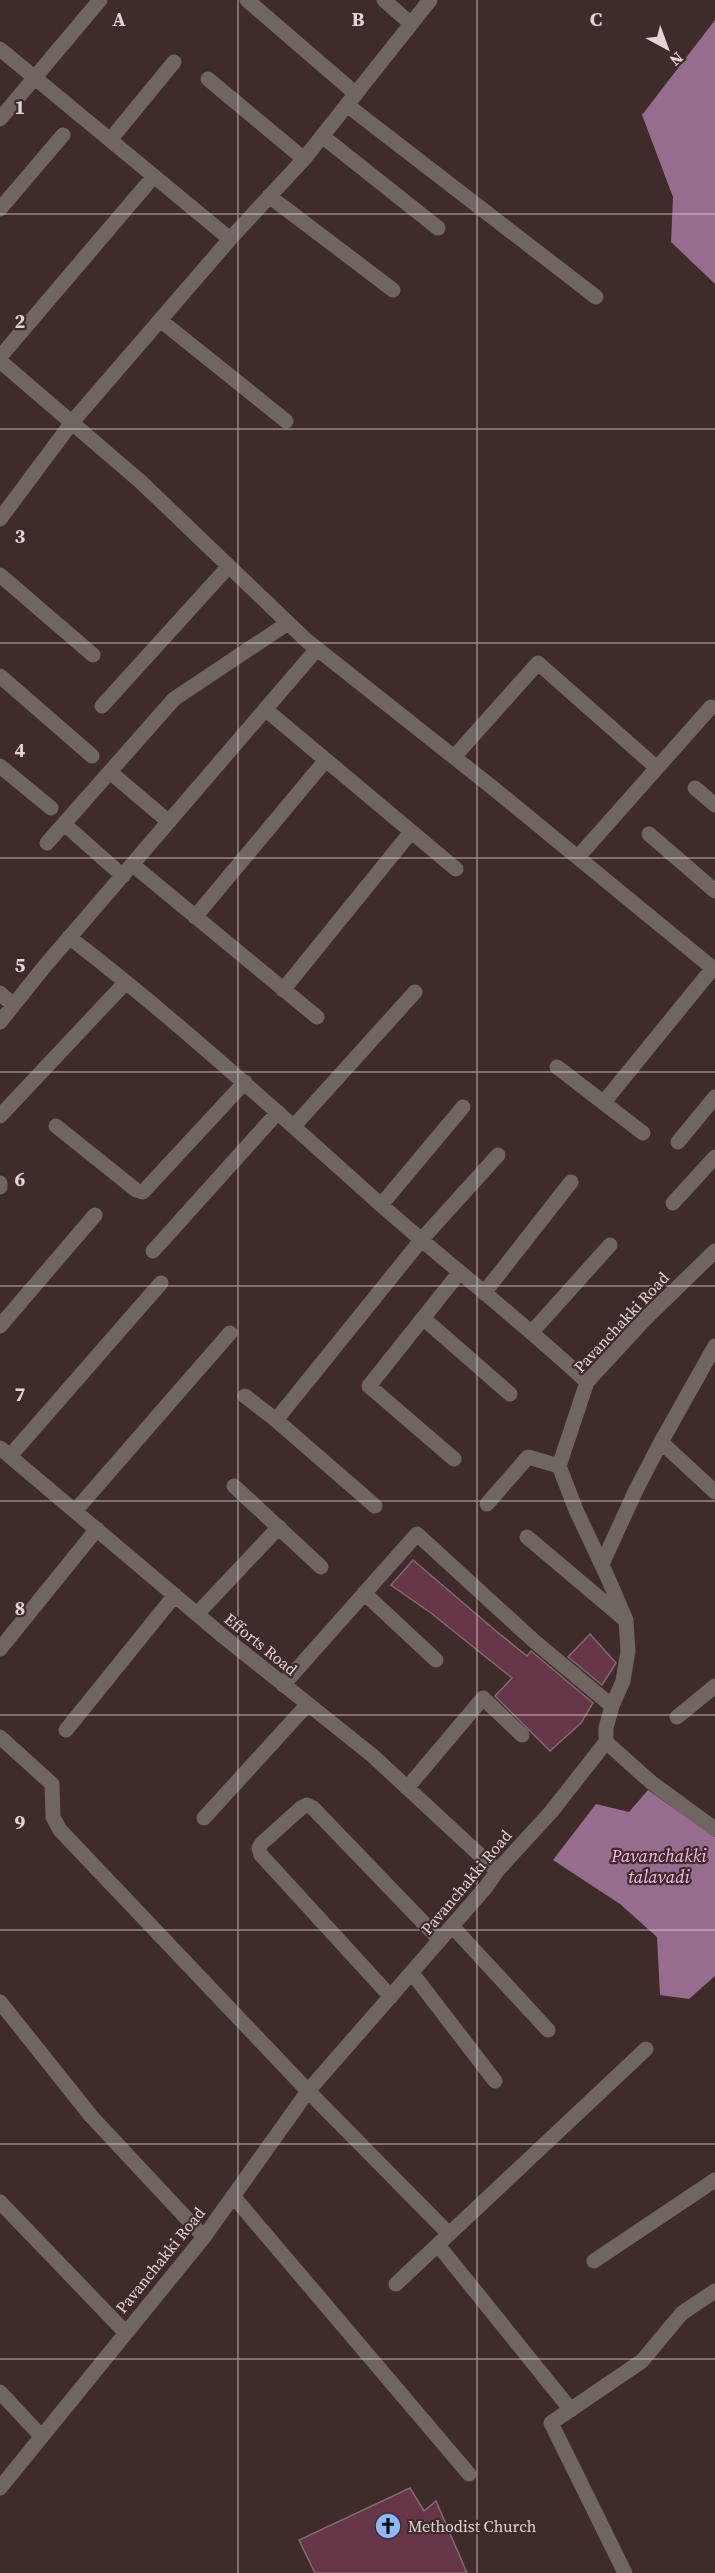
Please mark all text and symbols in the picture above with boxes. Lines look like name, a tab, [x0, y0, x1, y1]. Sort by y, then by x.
text: A	[112, 5, 126, 33]
text: B	[351, 5, 365, 33]
text: C	[590, 5, 602, 33]
north arrow	[637, 18, 697, 78]
text: N	[665, 47, 688, 72]
text: 1	[15, 93, 25, 121]
text: 2	[15, 307, 26, 335]
text: 3	[15, 522, 26, 550]
text: 4	[15, 736, 26, 764]
text: 5	[15, 951, 26, 979]
text: 6	[15, 1165, 26, 1193]
street label: Pavanchakki Road	[568, 1267, 674, 1377]
text: 7	[15, 1380, 26, 1408]
text: 8	[15, 1594, 25, 1622]
street label: Efforts Road	[220, 1608, 302, 1680]
text: 9	[15, 1808, 26, 1836]
street label: Pavanchakki Road	[416, 1825, 516, 1939]
water label: Pavanchakki talavadi	[610, 1843, 707, 1889]
street label: Pavanchakki Road	[110, 2202, 210, 2318]
church icon: Methodist Church	[373, 2511, 403, 2541]
place label: Methodist Church	[408, 2515, 537, 2537]

